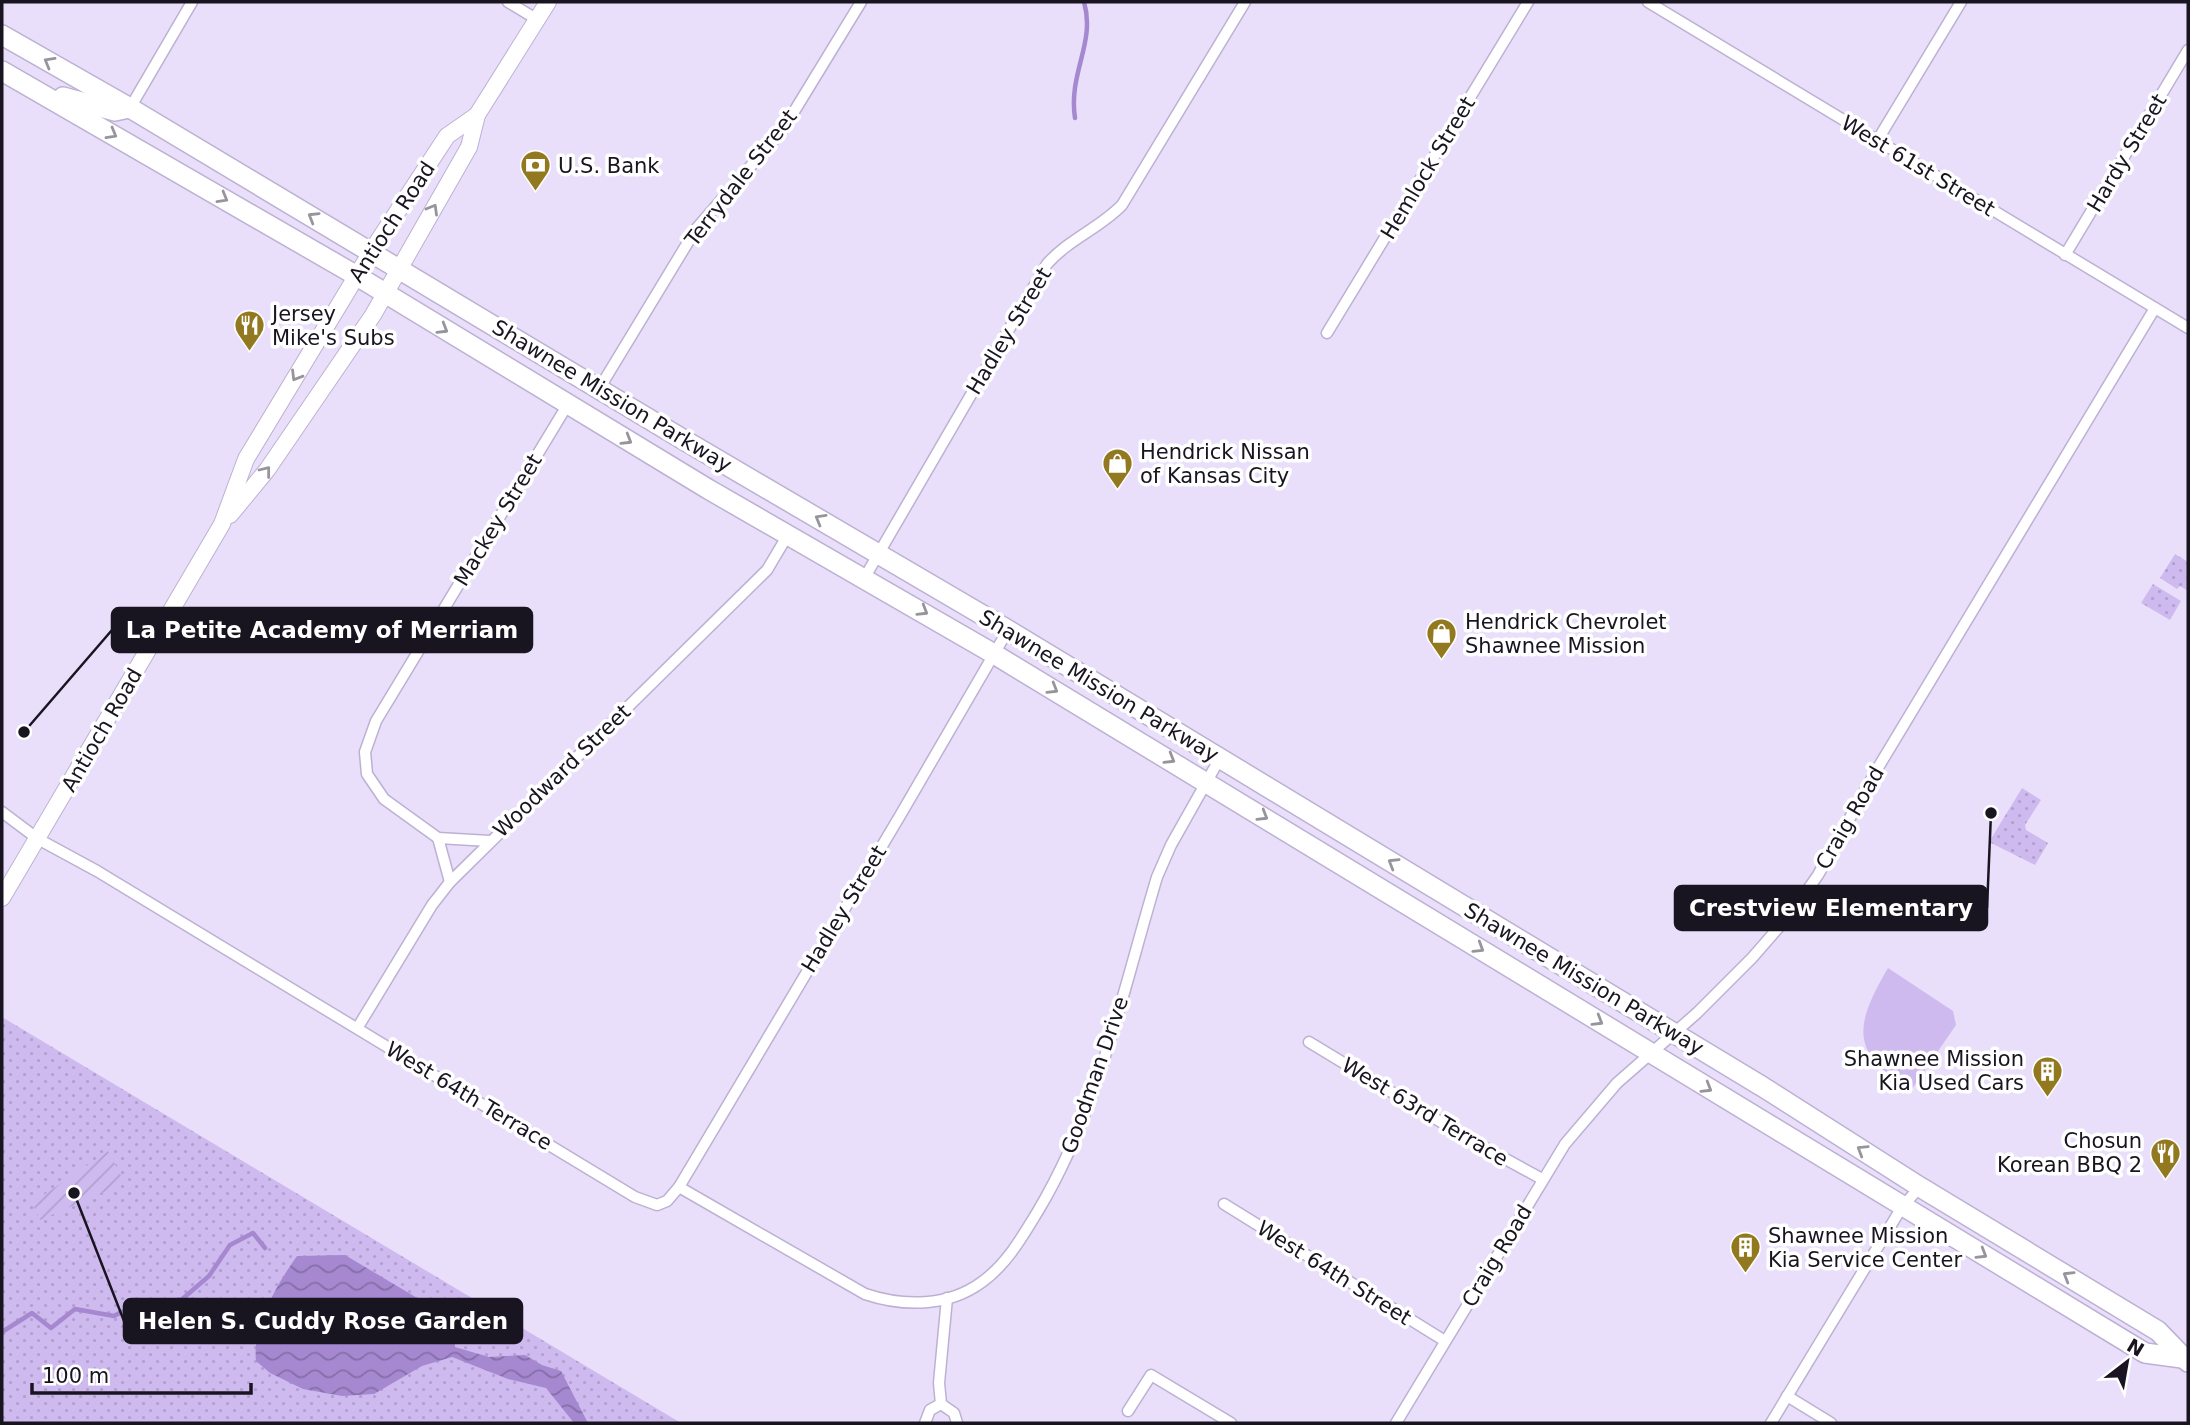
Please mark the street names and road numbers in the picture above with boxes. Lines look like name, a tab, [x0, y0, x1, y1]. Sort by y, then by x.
street label: Hardy Street	[2082, 90, 2172, 216]
street label: Hemlock Street	[1376, 92, 1480, 244]
street label: Terrydale Street	[680, 105, 802, 252]
street label: West 61st Street	[1837, 111, 1999, 221]
street label: Antioch Road	[344, 157, 440, 287]
street label: Hadley Street	[962, 263, 1056, 399]
street label: Shawnee Mission Parkway	[488, 315, 736, 477]
street label: Mackey Street	[449, 450, 547, 590]
street label: Shawnee Mission Parkway	[975, 605, 1223, 767]
street label: Antioch Road	[57, 664, 147, 796]
street label: Woodward Street	[489, 700, 635, 842]
street label: Craig Road	[1811, 762, 1889, 874]
street label: Hadley Street	[797, 841, 891, 977]
street label: Shawnee Mission Parkway	[1460, 898, 1708, 1060]
street label: Goodman Drive	[1057, 993, 1133, 1157]
street label: West 64th Terrace	[382, 1037, 556, 1155]
street label: West 63rd Terrace	[1338, 1053, 1512, 1171]
street label: Craig Road	[1457, 1201, 1537, 1311]
street label: West 64th Street	[1253, 1216, 1415, 1330]

